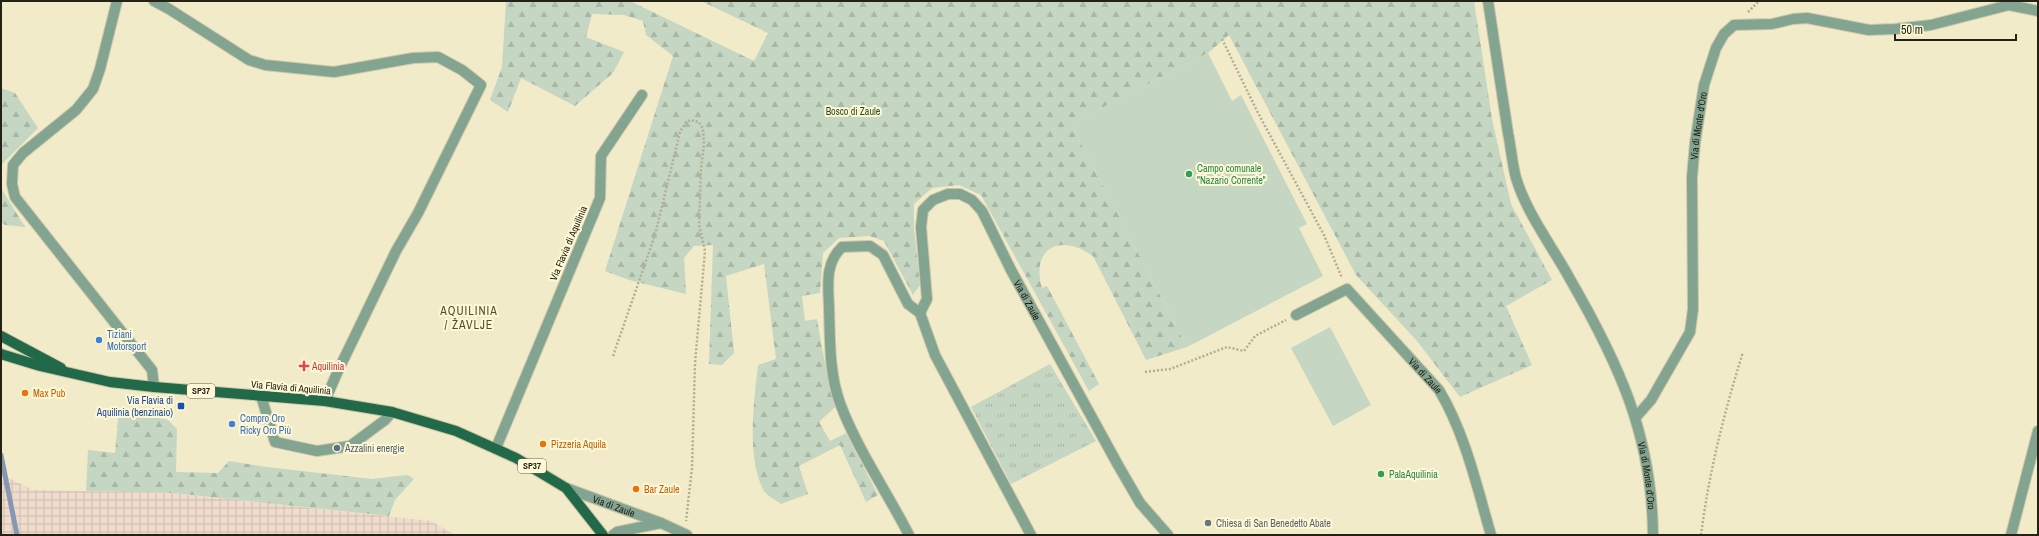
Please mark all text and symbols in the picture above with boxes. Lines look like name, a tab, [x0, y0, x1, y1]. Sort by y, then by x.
scale bar	[1895, 16, 2016, 42]
text: 50 m	[1901, 22, 1923, 38]
street label: Via di Monte d'Oro	[1688, 90, 1710, 160]
park label: Bosco di Zaule	[826, 105, 881, 118]
place label: Campo comunale "Nazario Corrente"	[1197, 162, 1266, 187]
marker: Campo comunale "Nazario Corrente"	[1184, 169, 1194, 179]
street label: Via Flavia di Aquilinia	[547, 203, 590, 283]
street label: Via di Zaule	[1011, 278, 1043, 323]
district label: AQUILINIA / ŽAVLJE	[439, 303, 498, 333]
place label: Tiziani Motorsport	[107, 328, 147, 353]
marker: Tiziani Motorsport	[94, 335, 104, 345]
street label: Via di Zaule	[1406, 355, 1445, 397]
place label: Aquilinia	[311, 360, 345, 373]
marker: Aquilinia	[299, 361, 309, 371]
street label: Via Flavia di Aquilinia	[250, 378, 332, 398]
road number: SP37	[187, 384, 215, 398]
place label: Max Pub	[33, 387, 66, 400]
marker: Max Pub	[20, 388, 30, 398]
place label: Via Flavia di Aquilinia (benzinaio)	[96, 394, 173, 419]
marker: Via Flavia di Aquilinia (benzinaio)	[176, 401, 186, 411]
place label: Compro Oro Ricky Oro Più	[240, 412, 291, 437]
marker: Compro Oro Ricky Oro Più	[227, 419, 237, 429]
place label: Pizzeria Aquila	[551, 438, 607, 451]
marker: Pizzeria Aquila	[538, 439, 548, 449]
street label: Via di Monte d'Oro	[1635, 441, 1658, 510]
place label: Azzalini energie	[344, 442, 405, 455]
marker: Azzalini energie	[332, 443, 342, 453]
road number: SP37	[518, 459, 546, 473]
place label: PalaAquilinia	[1389, 468, 1438, 481]
marker: PalaAquilinia	[1376, 469, 1386, 479]
place label: Bar Zaule	[644, 483, 680, 496]
marker: Bar Zaule	[631, 484, 641, 494]
street label: Via di Zaule	[591, 492, 637, 520]
place label: Chiesa di San Benedetto Abate	[1216, 517, 1331, 530]
marker: Chiesa di San Benedetto Abate	[1203, 518, 1213, 528]

